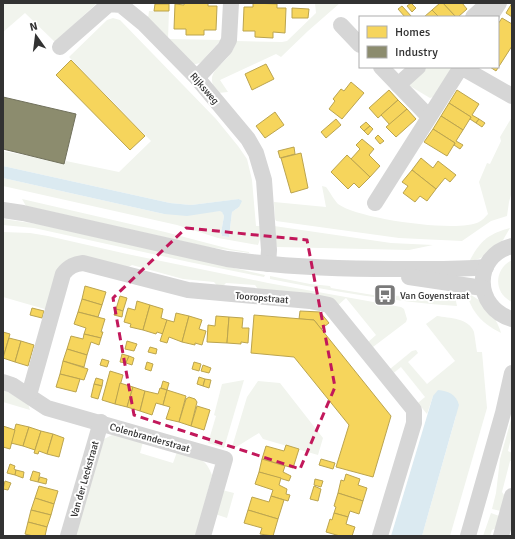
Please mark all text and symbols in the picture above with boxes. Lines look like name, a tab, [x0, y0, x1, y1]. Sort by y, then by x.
north arrow	[16, 16, 56, 56]
legend	[359, 16, 499, 68]
text: N	[28, 20, 39, 34]
text: Homes	[395, 25, 430, 40]
text: Industry	[395, 45, 438, 60]
street label: Rijksweg	[187, 70, 221, 107]
bus stop icon: Van Goyenstraat	[372, 282, 398, 308]
street label: Tooropstraat	[235, 290, 290, 306]
place label: Van Goyenstraat	[400, 290, 470, 302]
street label: Colenbranderstraat	[108, 421, 192, 455]
street label: Van der Leckstraat	[68, 439, 102, 519]

